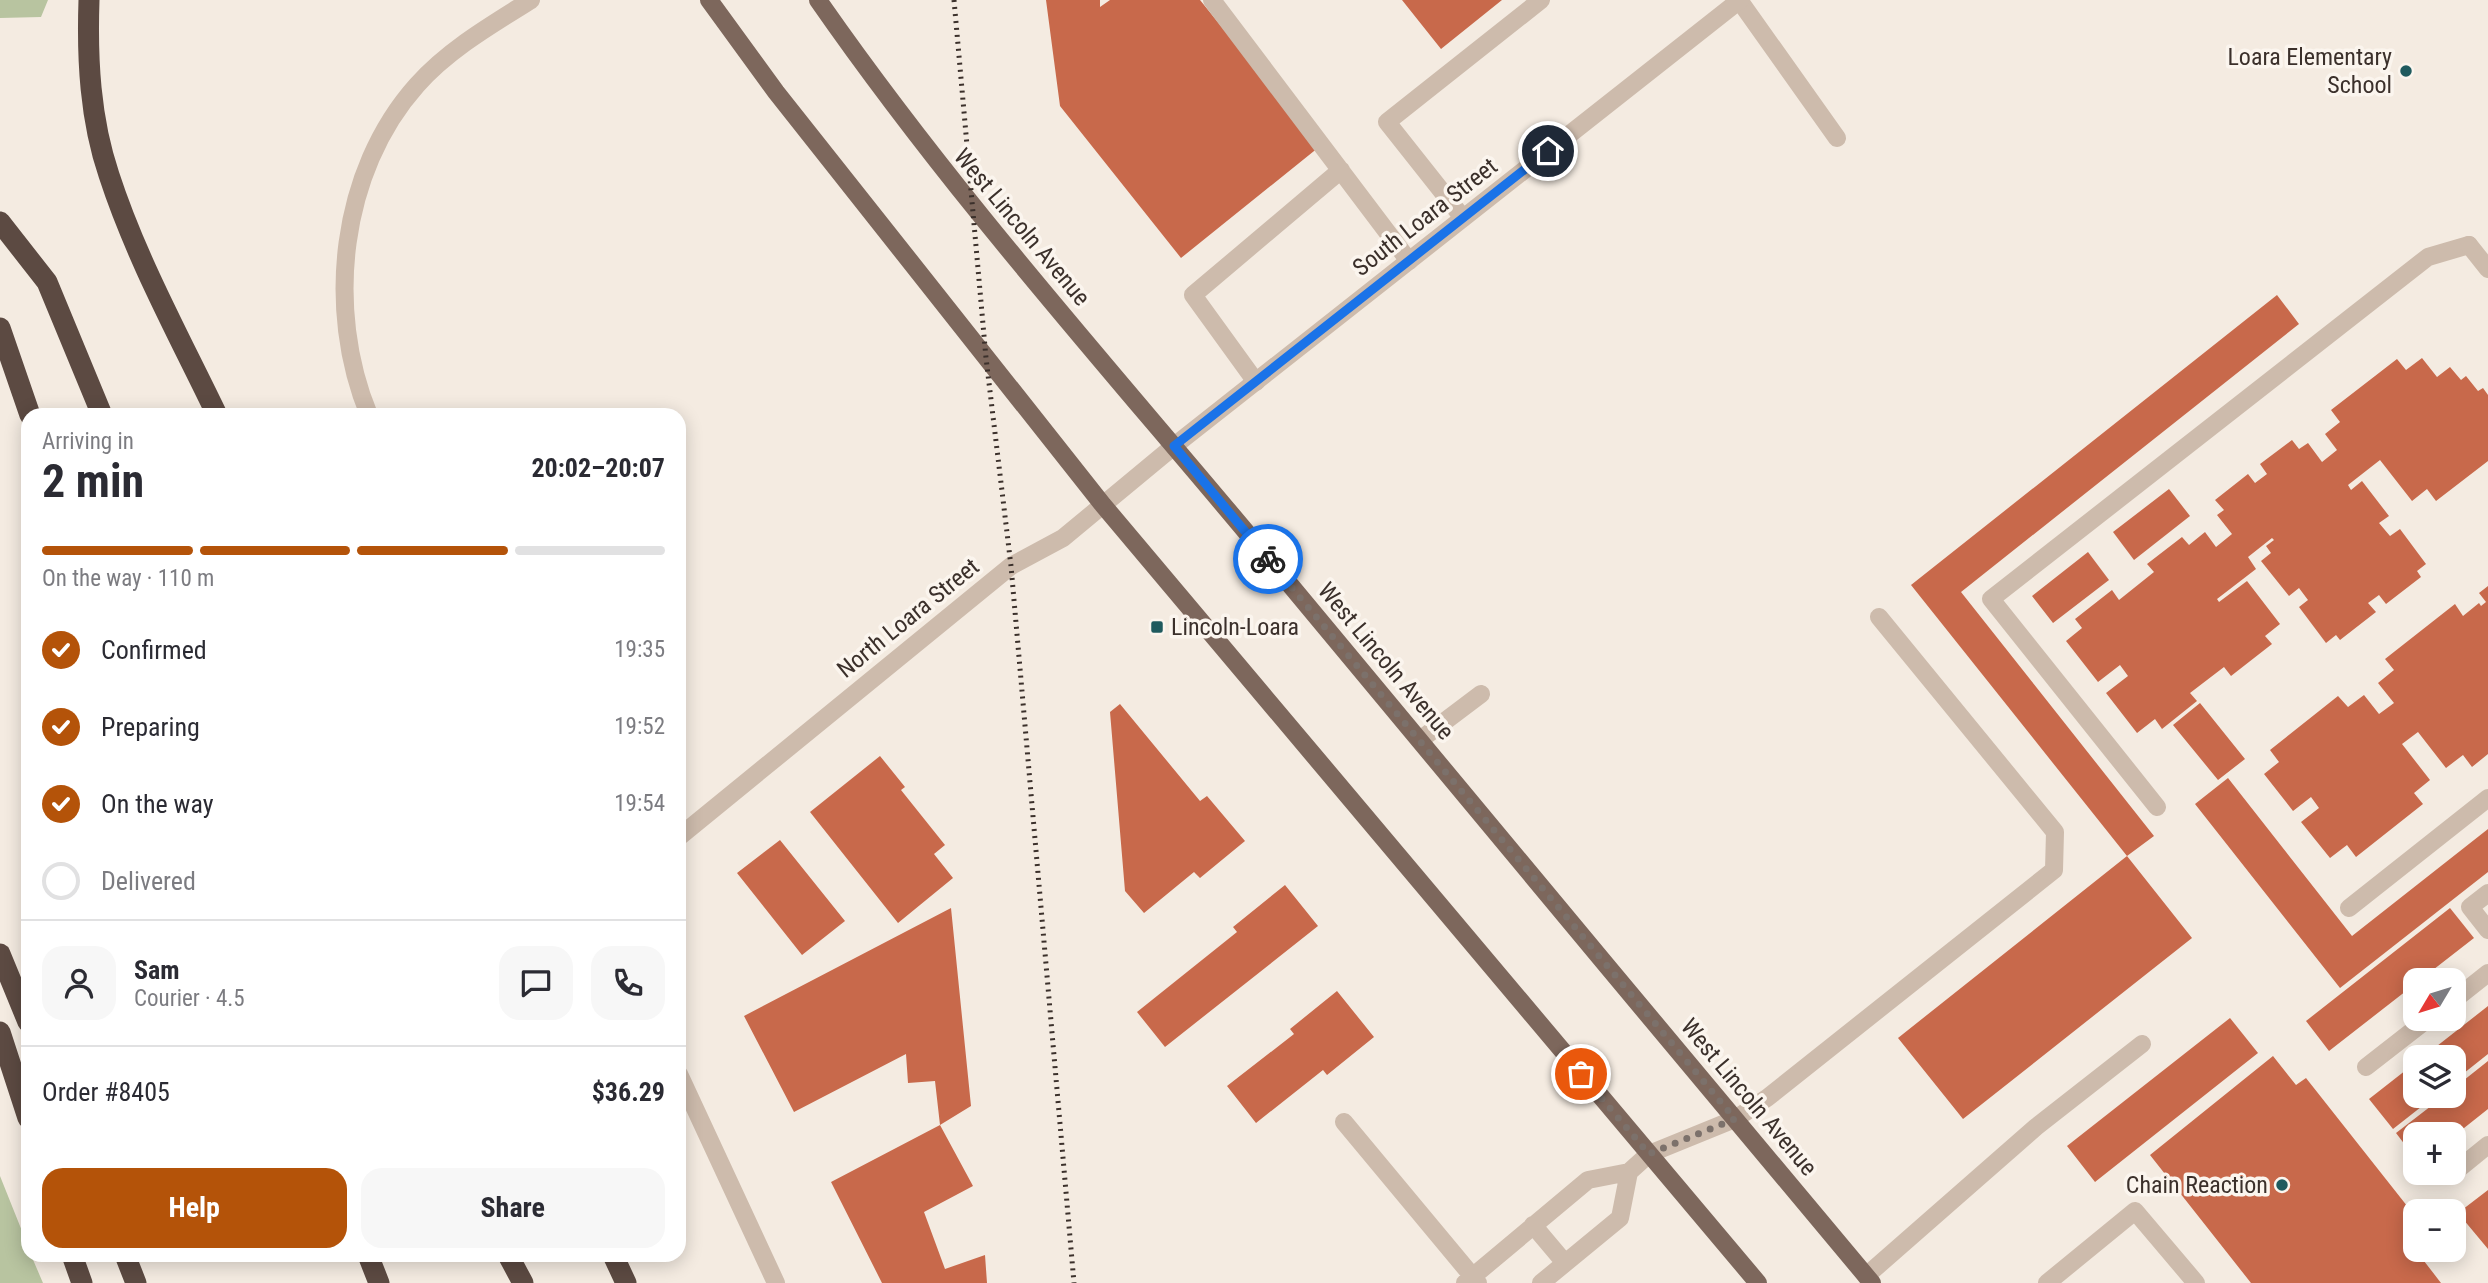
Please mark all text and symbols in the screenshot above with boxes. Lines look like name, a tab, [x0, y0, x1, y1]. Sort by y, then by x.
place label: Loara Elementary School	[2227, 43, 2392, 99]
marker: Loara Elementary School	[2398, 63, 2414, 79]
pin	[1518, 121, 1578, 181]
icon: home	[1529, 132, 1567, 170]
street label: West Lincoln Avenue	[948, 143, 1096, 311]
street label: South Loara Street	[1347, 152, 1503, 282]
text: Arriving in	[42, 428, 134, 455]
text: 20:02–20:07	[531, 453, 665, 483]
text: 2 min	[42, 454, 144, 508]
courier	[1233, 524, 1303, 594]
icon: bike	[1249, 540, 1287, 578]
street label: North Loara Street	[832, 552, 984, 684]
text: On the way · 110 m	[42, 565, 214, 592]
street label: West Lincoln Avenue	[1312, 577, 1460, 745]
place label: Lincoln-Loara	[1171, 613, 1299, 641]
marker: Lincoln-Loara	[1149, 619, 1165, 635]
icon: check	[42, 631, 80, 669]
text: Confirmed	[101, 635, 207, 665]
text: 19:35	[614, 636, 665, 663]
icon: check	[42, 708, 80, 746]
text: Preparing	[101, 712, 200, 742]
text: 19:52	[614, 713, 665, 740]
icon: check	[42, 785, 80, 823]
text: On the way	[101, 789, 214, 819]
text: 19:54	[614, 790, 665, 817]
text: Delivered	[101, 866, 196, 896]
button: person	[42, 946, 116, 1020]
button: chat	[499, 946, 573, 1020]
button: phone	[591, 946, 665, 1020]
text: Sam	[134, 955, 180, 985]
north arrow	[2403, 968, 2466, 1031]
map controls	[2403, 968, 2466, 1262]
text: Courier · 4.5	[134, 985, 245, 1012]
street label: West Lincoln Avenue	[1675, 1013, 1823, 1181]
pin	[1551, 1044, 1611, 1104]
button: layers	[2403, 1045, 2466, 1108]
icon: bag	[1562, 1055, 1600, 1093]
text: Order #8405	[42, 1077, 170, 1107]
text: $36.29	[592, 1077, 665, 1107]
button: +	[2403, 1122, 2466, 1185]
button: Help	[42, 1168, 347, 1248]
button: Share	[361, 1168, 665, 1248]
place label: Chain Reaction	[2126, 1171, 2268, 1199]
marker: Chain Reaction	[2274, 1177, 2290, 1193]
button: −	[2403, 1199, 2466, 1262]

